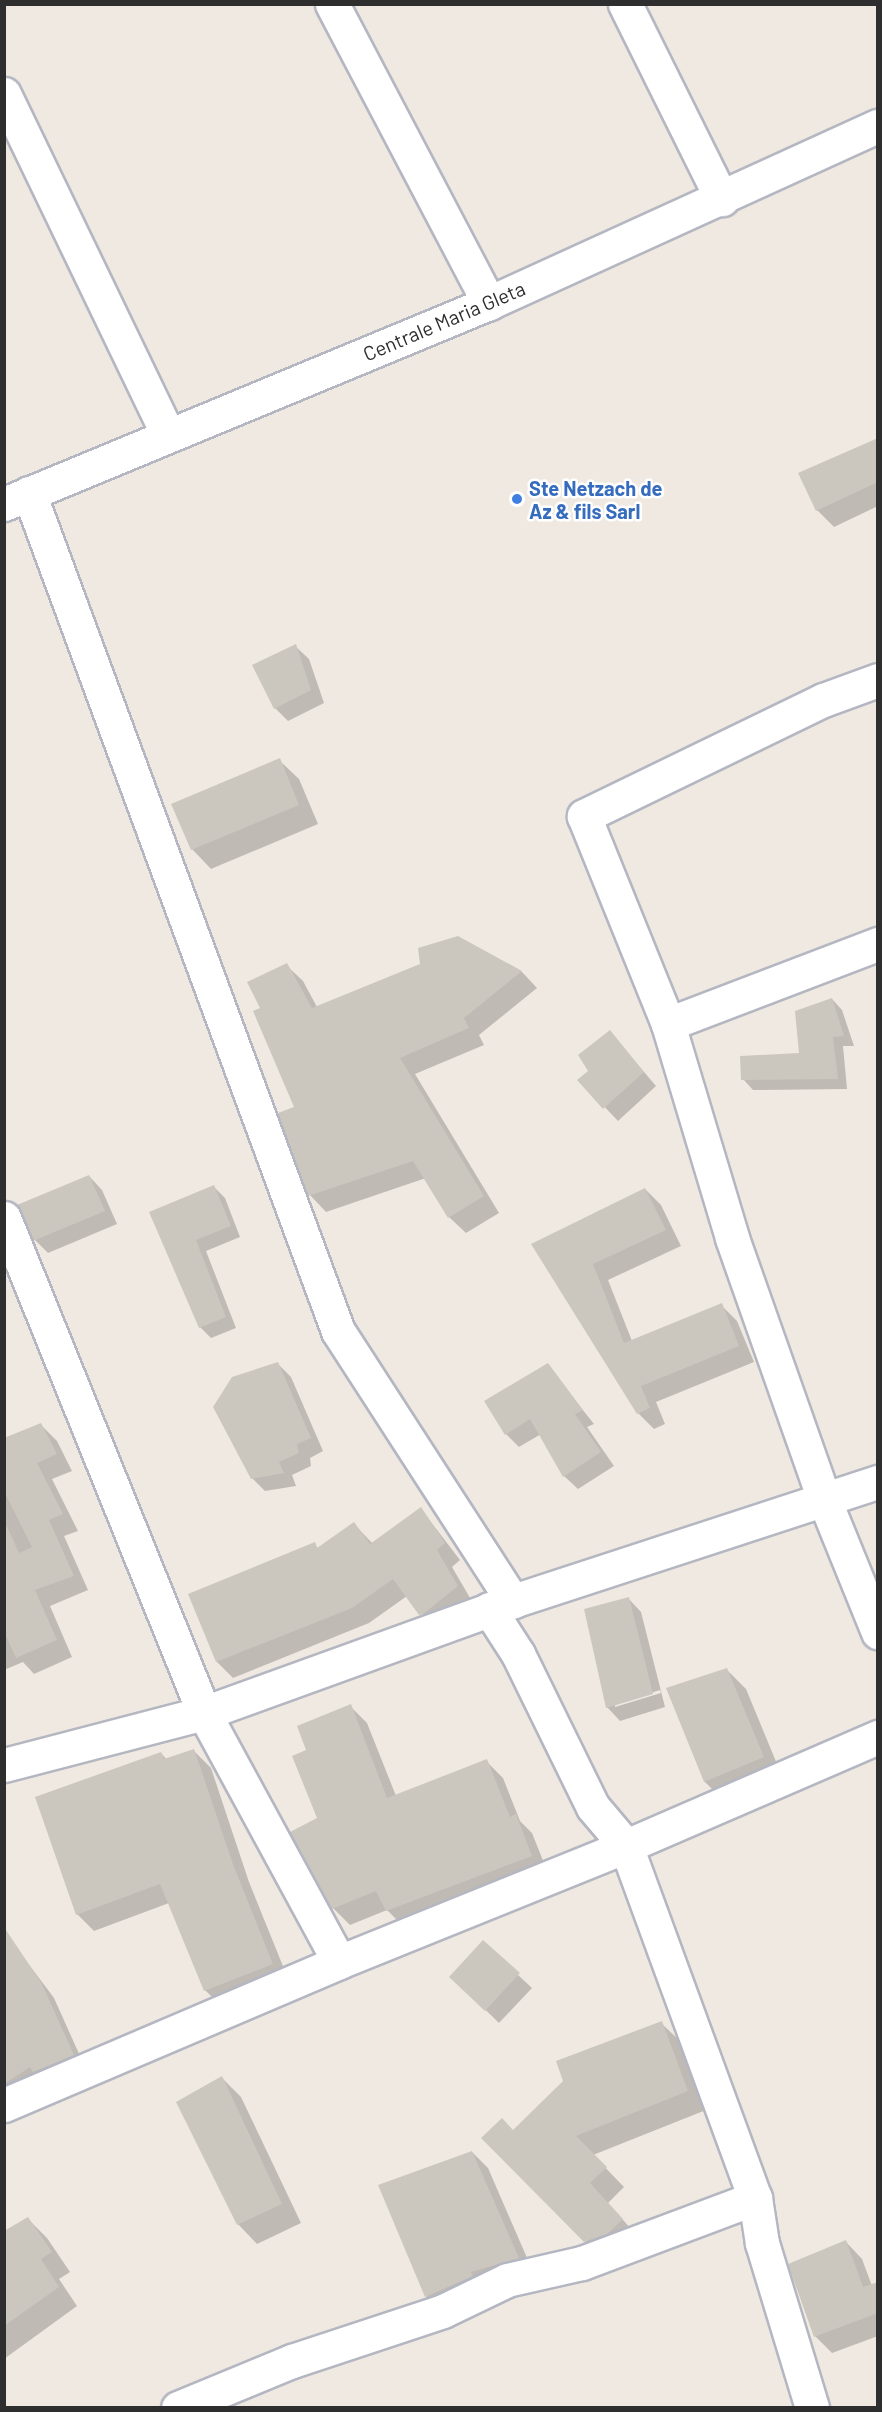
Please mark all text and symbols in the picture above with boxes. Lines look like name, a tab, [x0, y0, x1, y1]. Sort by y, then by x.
street label: Centrale Maria Gleta	[359, 276, 529, 366]
place label: Ste Netzach de Az & fils Sarl	[529, 476, 663, 523]
marker: Ste Netzach de Az & fils Sarl	[510, 492, 524, 506]

